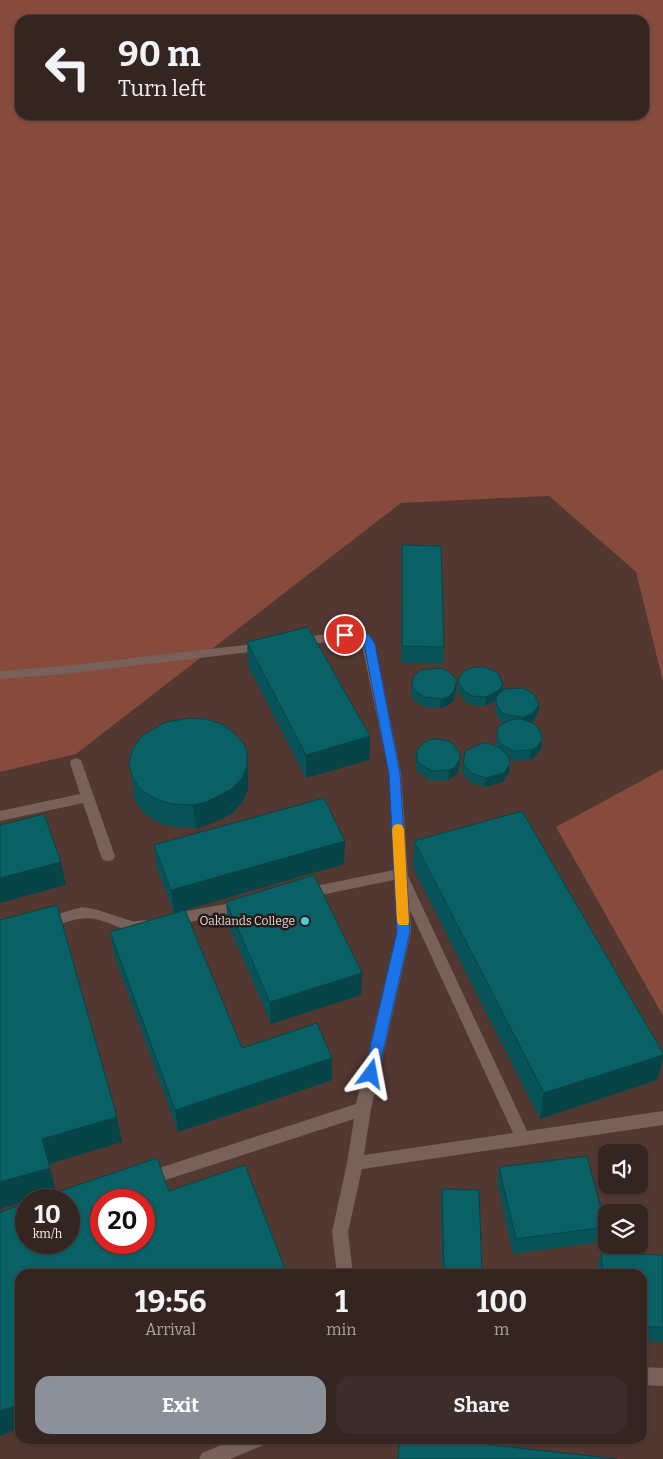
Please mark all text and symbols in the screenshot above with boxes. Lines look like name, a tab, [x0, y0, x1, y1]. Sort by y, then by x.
text: 90 m	[118, 33, 201, 75]
icon: left	[35, 35, 100, 100]
text: Turn left	[118, 75, 206, 102]
pin	[324, 614, 366, 656]
icon: arrive	[331, 621, 359, 649]
place label: Oaklands College	[200, 914, 295, 928]
marker: Oaklands College	[299, 915, 311, 927]
position arrow	[344, 1047, 396, 1099]
map controls	[598, 1144, 648, 1254]
button: sound	[598, 1144, 648, 1194]
speed limit sign: 20	[90, 1189, 155, 1254]
text: 10	[34, 1200, 61, 1230]
button: layers	[598, 1204, 648, 1254]
text: km/h	[33, 1227, 62, 1241]
text: 19:56	[135, 1284, 207, 1320]
text: 1	[335, 1284, 348, 1320]
text: 100	[476, 1284, 527, 1320]
text: Arrival	[145, 1320, 196, 1339]
text: min	[326, 1320, 356, 1339]
text: m	[494, 1320, 509, 1339]
button: Exit	[35, 1376, 326, 1434]
button: Share	[336, 1376, 627, 1434]

